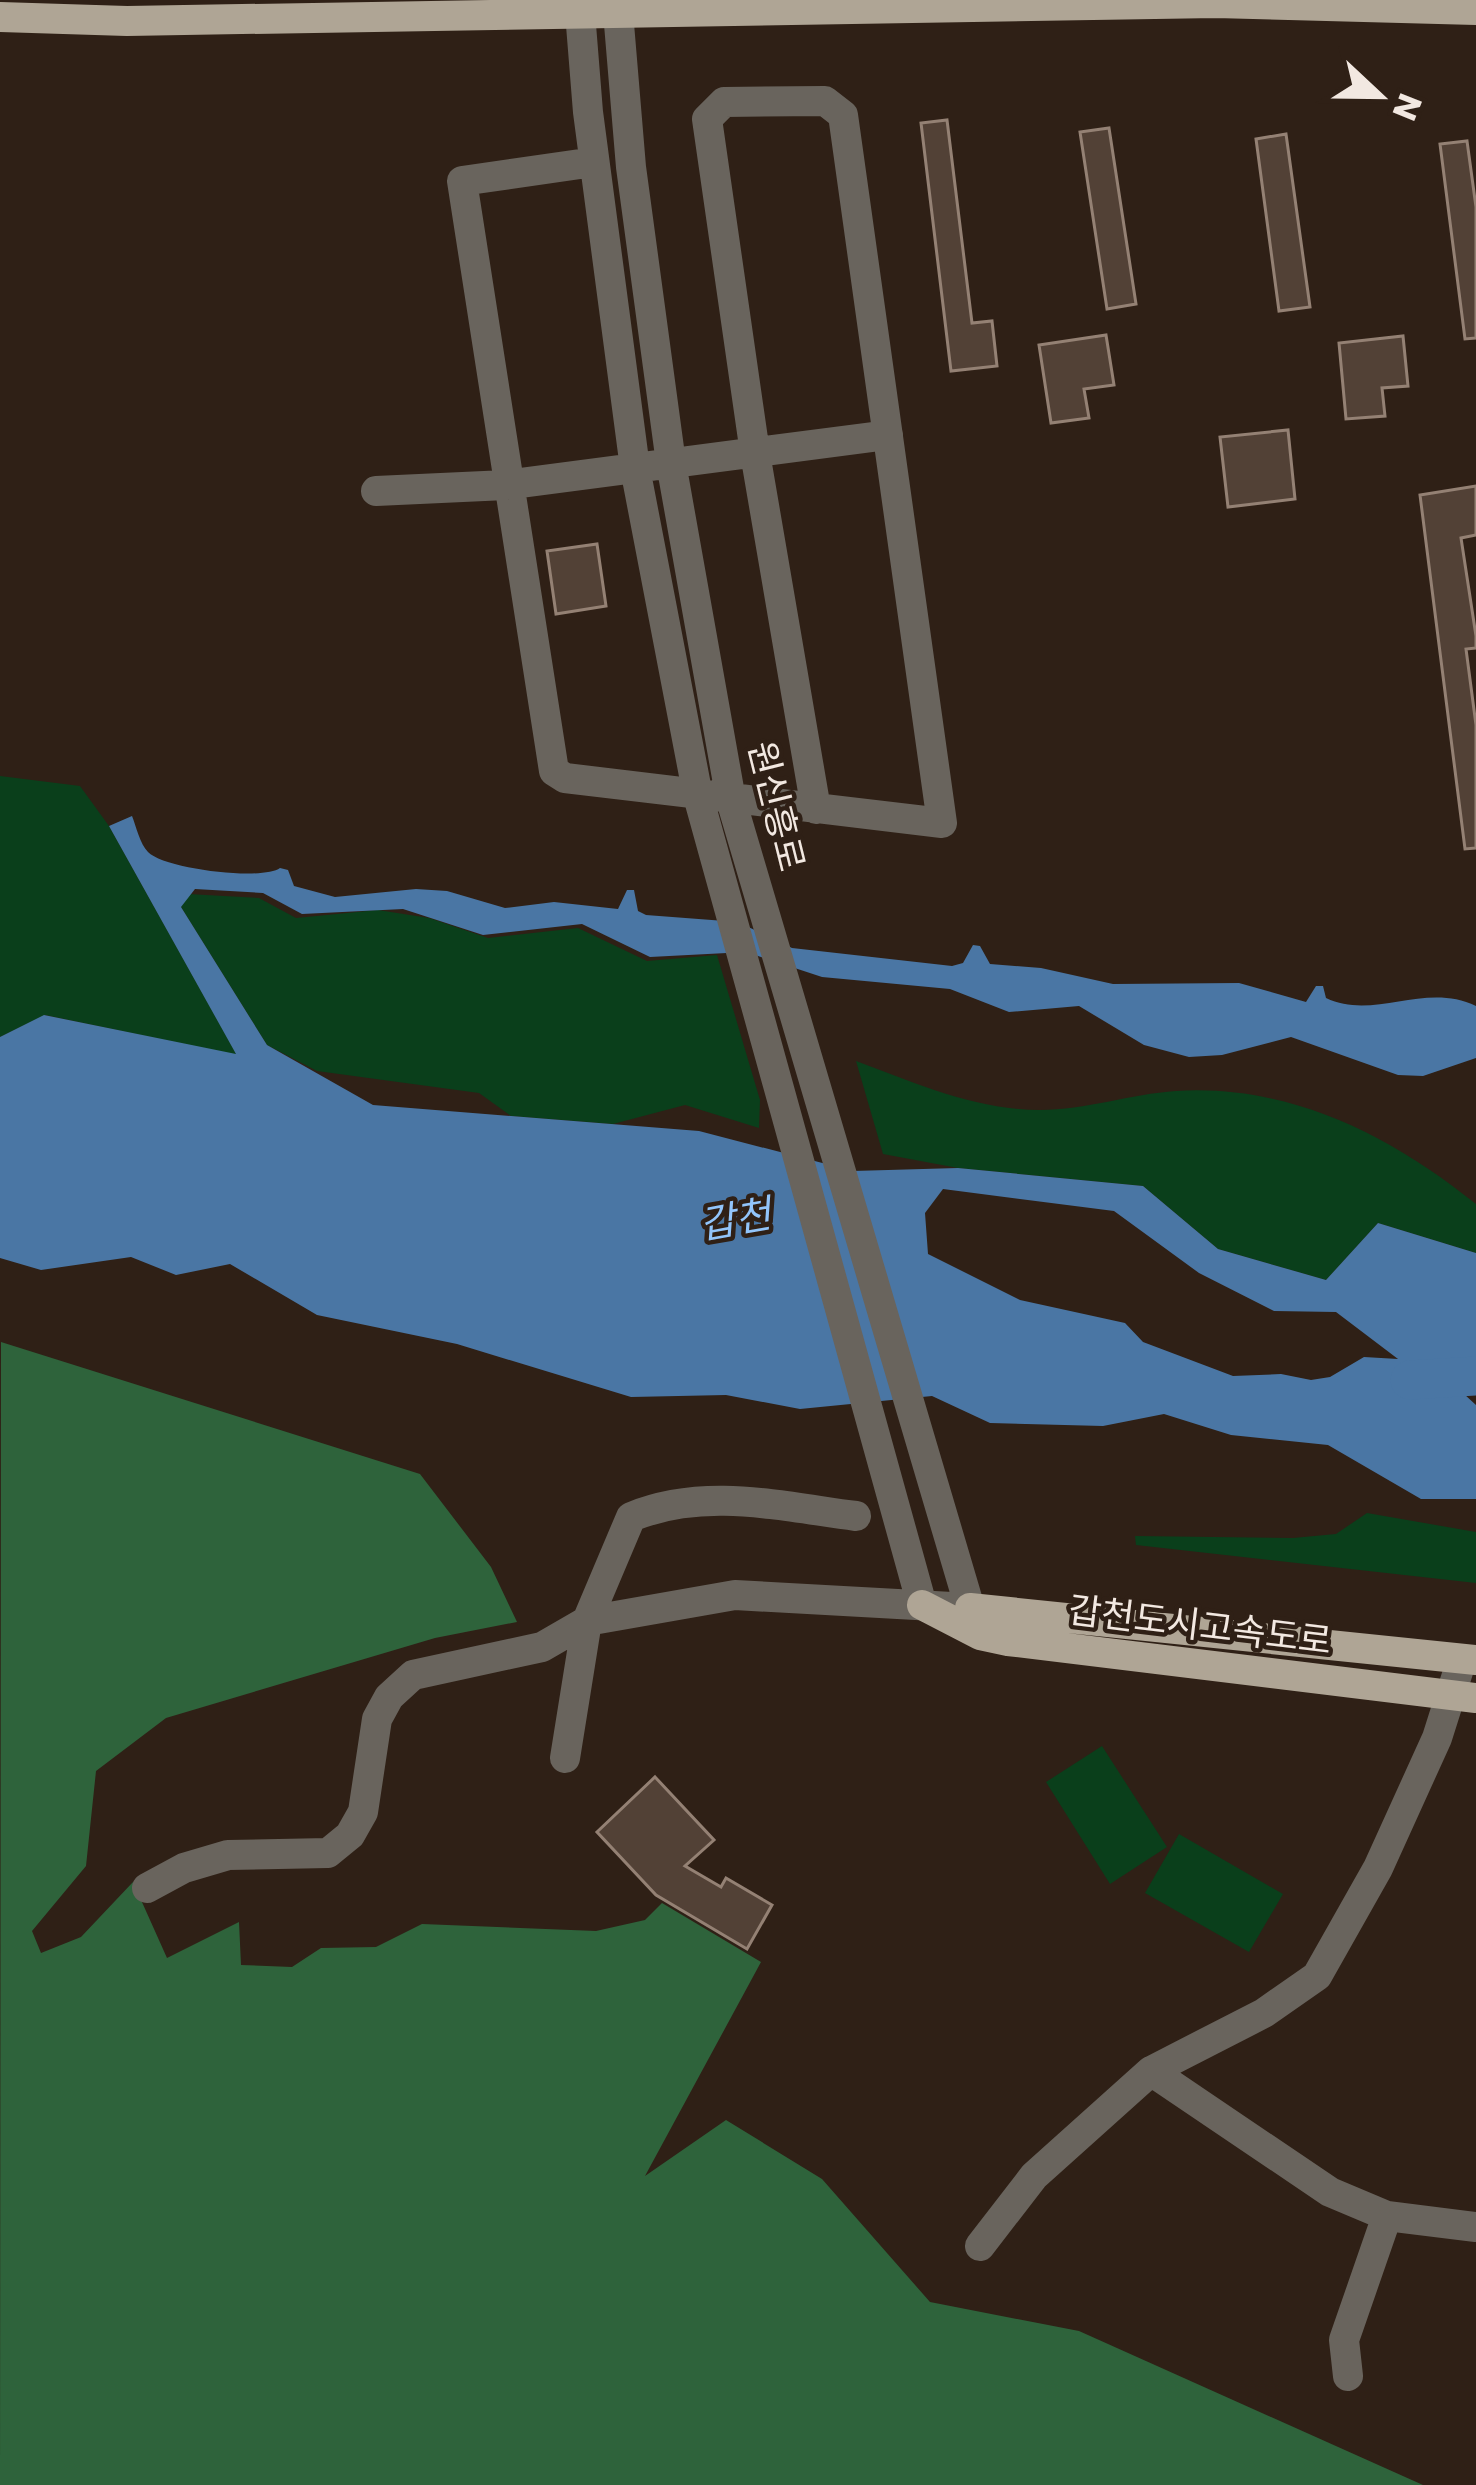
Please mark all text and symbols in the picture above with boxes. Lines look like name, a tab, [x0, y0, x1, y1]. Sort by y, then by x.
north arrow	[1320, 36, 1440, 156]
text: N	[1381, 87, 1434, 127]
street label: 원신흥로	[736, 736, 817, 877]
water label: 갑천	[695, 1185, 779, 1253]
street label: 갑천도시고속도로	[1065, 1584, 1335, 1667]

